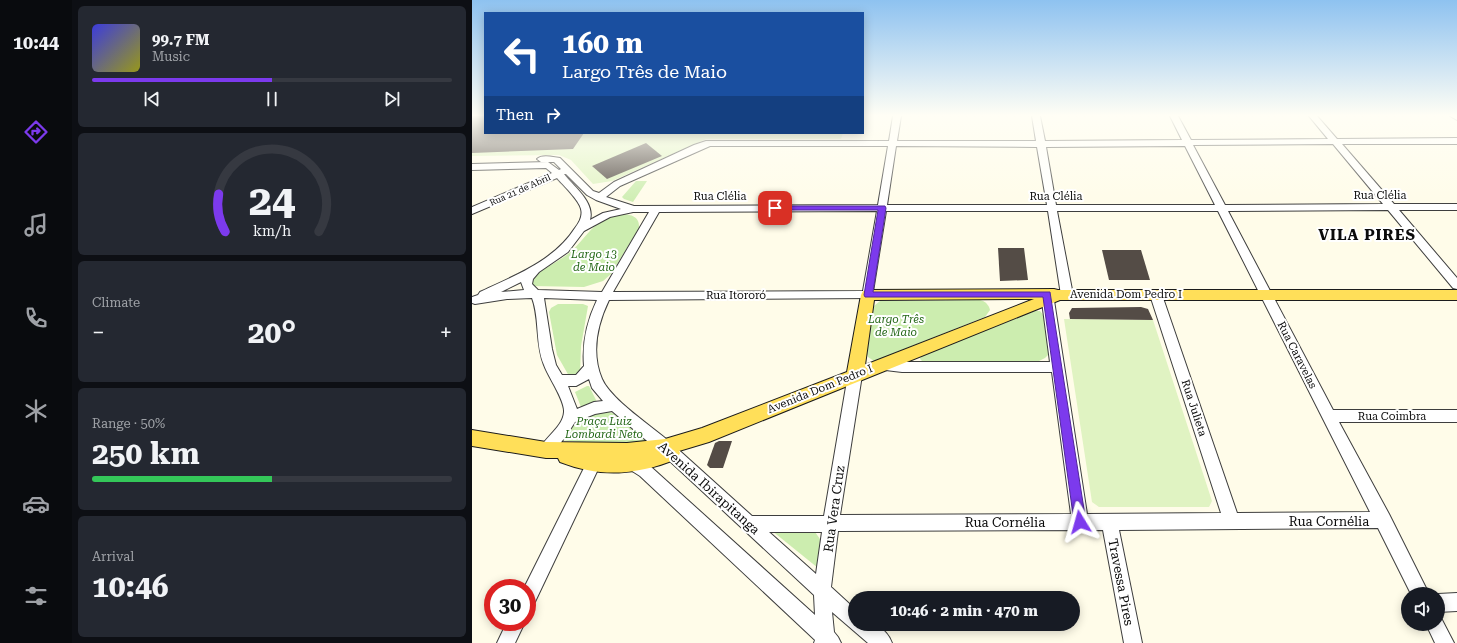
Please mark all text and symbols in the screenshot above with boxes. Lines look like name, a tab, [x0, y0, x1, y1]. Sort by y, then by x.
text: 160 m	[562, 27, 643, 60]
icon: left	[496, 28, 548, 80]
text: 99.7 FM	[152, 31, 209, 49]
text: 10:44	[13, 32, 59, 53]
text: Music	[152, 49, 190, 64]
text: Largo Três de Maio	[562, 61, 727, 82]
icon: previous	[141, 88, 163, 110]
icon: pause	[261, 88, 283, 110]
icon: next	[381, 88, 403, 110]
icon: right	[542, 104, 564, 126]
text: Then	[496, 106, 534, 124]
icon: directions	[22, 118, 50, 146]
street label: Rua 21 de Abril	[488, 172, 552, 208]
text: 24	[249, 176, 295, 225]
street label: Rua Clélia	[1353, 189, 1407, 202]
street label: Rua Clélia	[693, 190, 747, 203]
street label: Rua Clélia	[1029, 190, 1083, 203]
pin	[758, 191, 792, 225]
icon: arrive	[764, 197, 786, 219]
icon: music	[22, 211, 50, 239]
text: km/h	[253, 223, 291, 239]
district label: VILA PIRES	[1318, 226, 1416, 244]
park label: Largo 13 de Maio	[570, 248, 617, 274]
street label: Avenida Dom Pedro I	[1070, 288, 1182, 301]
street label: Rua Itororó	[706, 289, 766, 302]
text: Climate	[92, 295, 140, 310]
icon: phone	[22, 304, 50, 332]
park label: Largo Três de Maio	[867, 313, 924, 339]
text: 20°	[248, 315, 296, 350]
street label: Rua Caravelas	[1274, 319, 1320, 391]
text: −	[92, 320, 104, 345]
text: +	[440, 320, 452, 345]
street label: Avenida Dom Pedro I	[766, 362, 874, 416]
street label: Rua Julieta	[1179, 378, 1209, 438]
icon: climate	[22, 397, 50, 425]
street label: Rua Coimbra	[1358, 410, 1426, 423]
park label: Praça Luiz Lombardi Neto	[564, 415, 643, 441]
text: Range · 50%	[92, 416, 165, 431]
text: 250 km	[92, 436, 200, 471]
street label: Avenida Ibirapitanga	[655, 439, 763, 537]
street label: Rua Vera Cruz	[821, 465, 847, 553]
icon: car	[22, 490, 50, 518]
position arrow	[1059, 501, 1101, 543]
street label: Rua Cornélia	[1289, 514, 1369, 529]
street label: Rua Cornélia	[965, 515, 1045, 530]
street label: Travessa Pires	[1105, 537, 1137, 627]
text: Arrival	[92, 549, 134, 564]
text: 10:46	[92, 569, 169, 604]
speed limit sign: 30	[484, 579, 536, 631]
icon: filters	[22, 582, 50, 610]
map controls	[1401, 587, 1445, 631]
button: sound	[1401, 587, 1445, 631]
text: 10:46 · 2 min · 470 m	[890, 602, 1038, 620]

